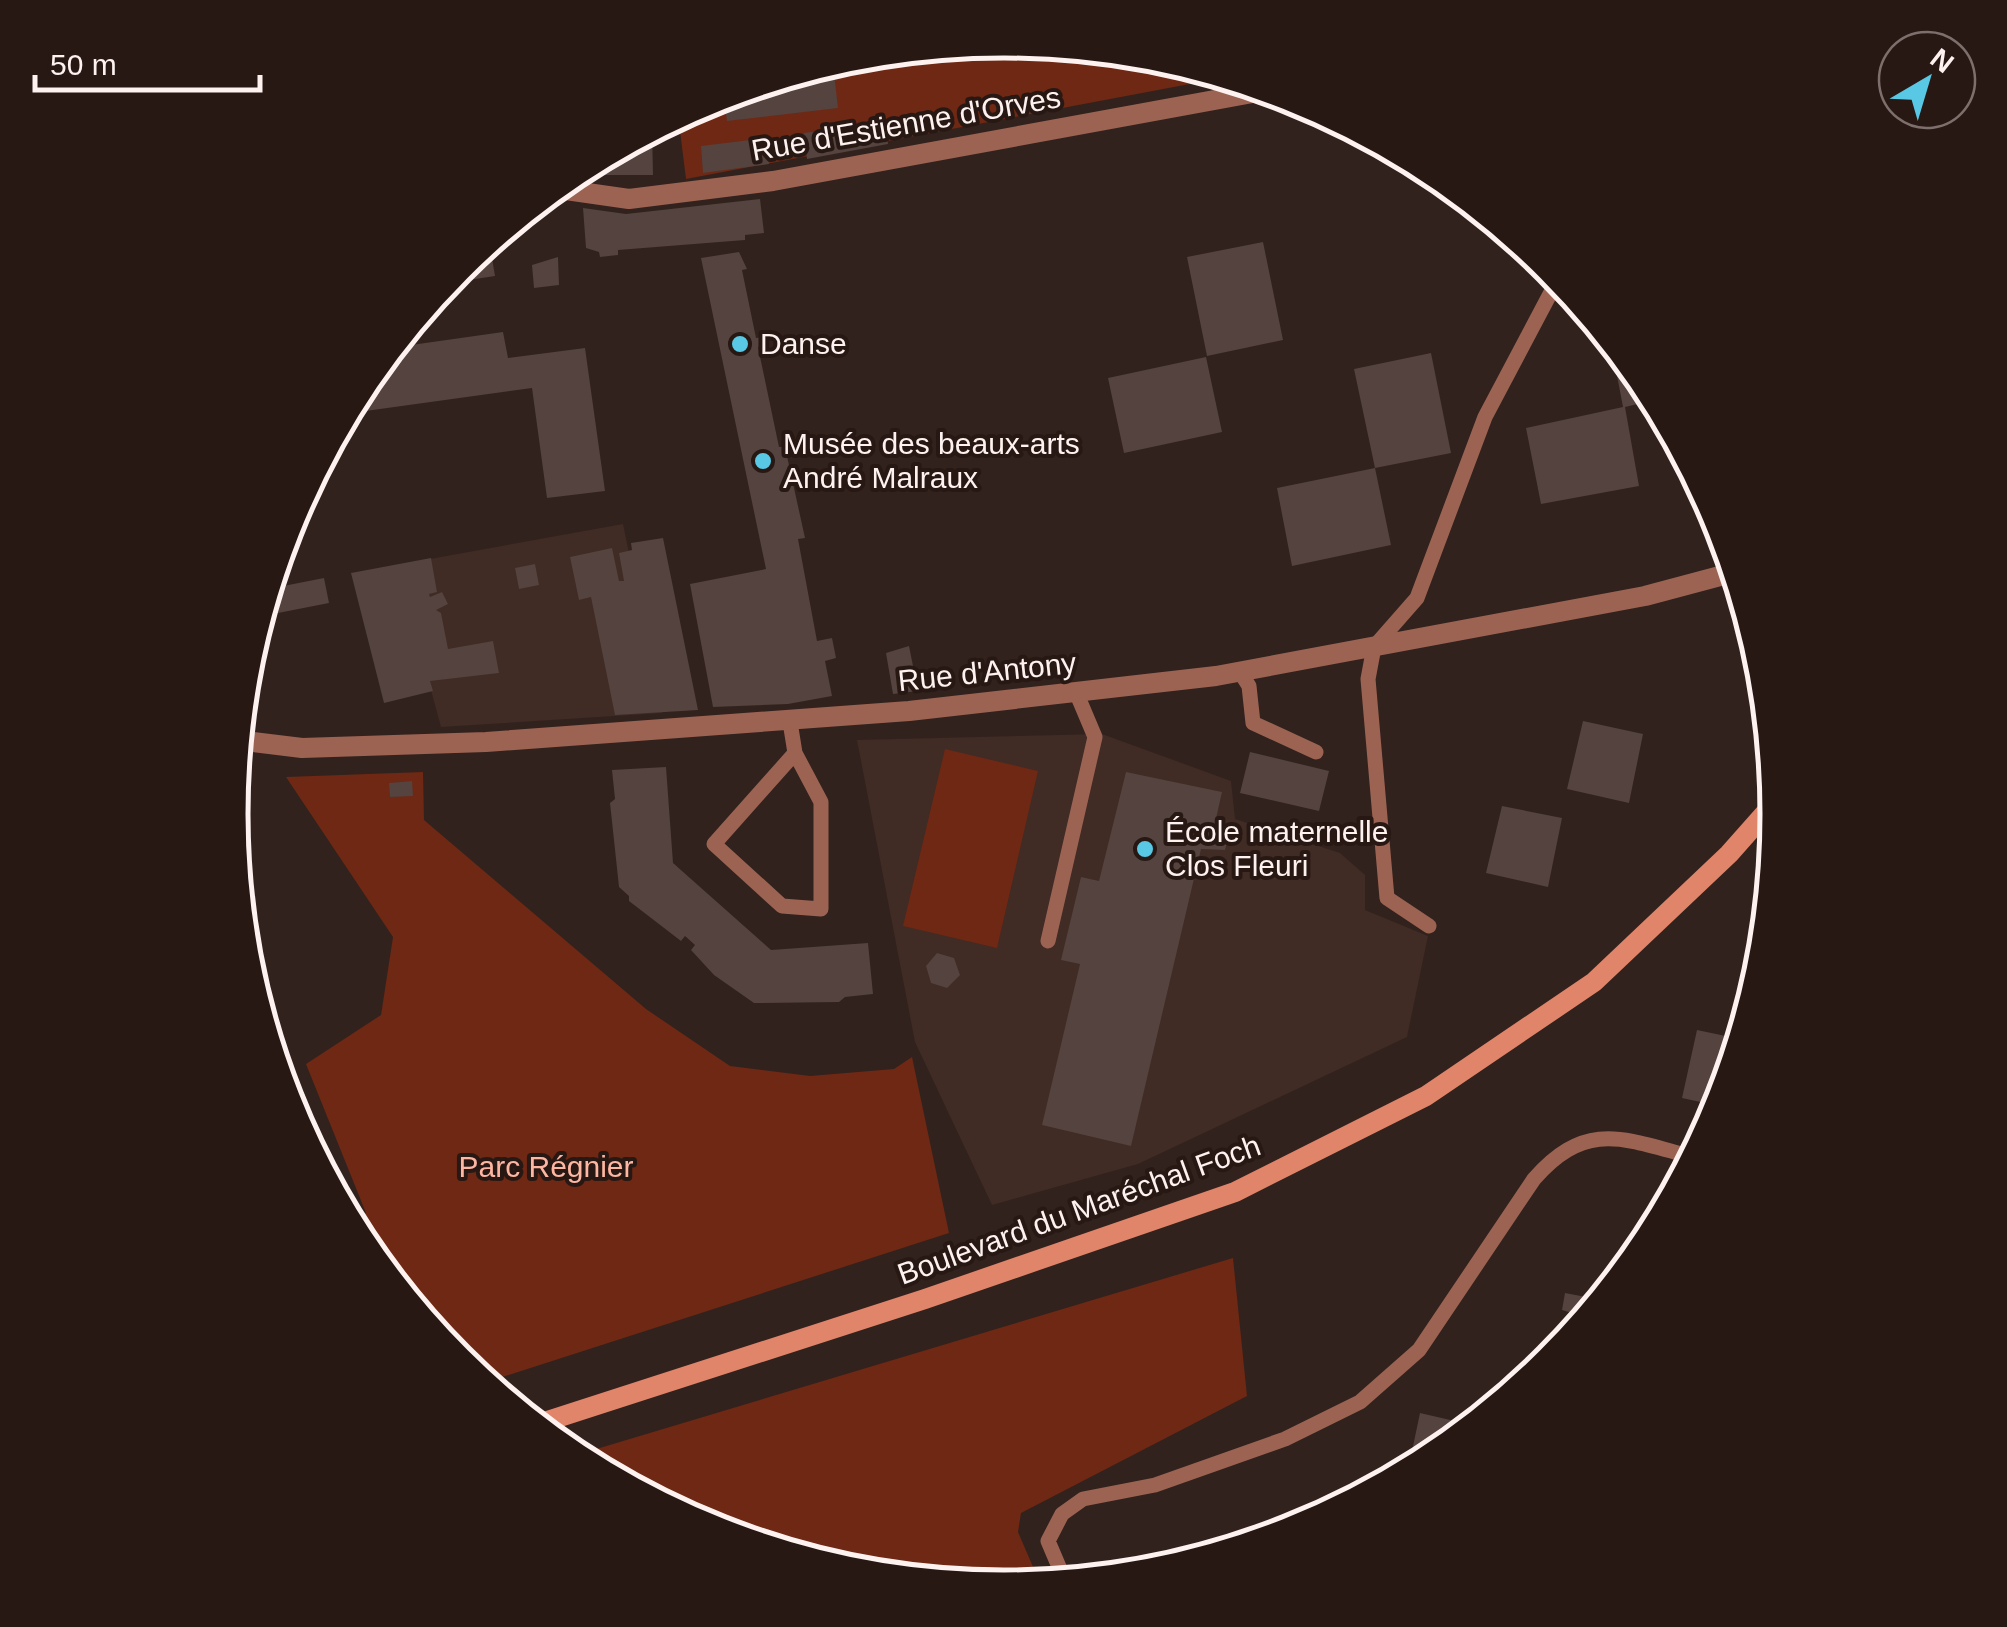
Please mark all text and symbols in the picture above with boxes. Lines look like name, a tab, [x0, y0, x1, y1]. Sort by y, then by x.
scale bar	[35, 30, 260, 92]
north arrow	[1877, 30, 1977, 130]
text: N	[1925, 42, 1960, 79]
text: 50 m	[50, 48, 117, 81]
street label: Rue d'Estienne d'Orves	[749, 80, 1063, 167]
place label: Danse	[760, 327, 847, 360]
marker: Danse	[729, 333, 751, 355]
place label: Musée des beaux-arts André Malraux	[783, 427, 1080, 494]
marker: Musée des beaux-arts André Malraux	[752, 450, 774, 472]
street label: Rue d'Antony	[896, 646, 1078, 697]
place label: École maternelle Clos Fleuri	[1165, 815, 1388, 882]
marker: École maternelle Clos Fleuri	[1134, 838, 1156, 860]
street label: Boulevard du Maréchal Foch	[893, 1128, 1265, 1291]
park label: Parc Régnier	[458, 1150, 634, 1183]

